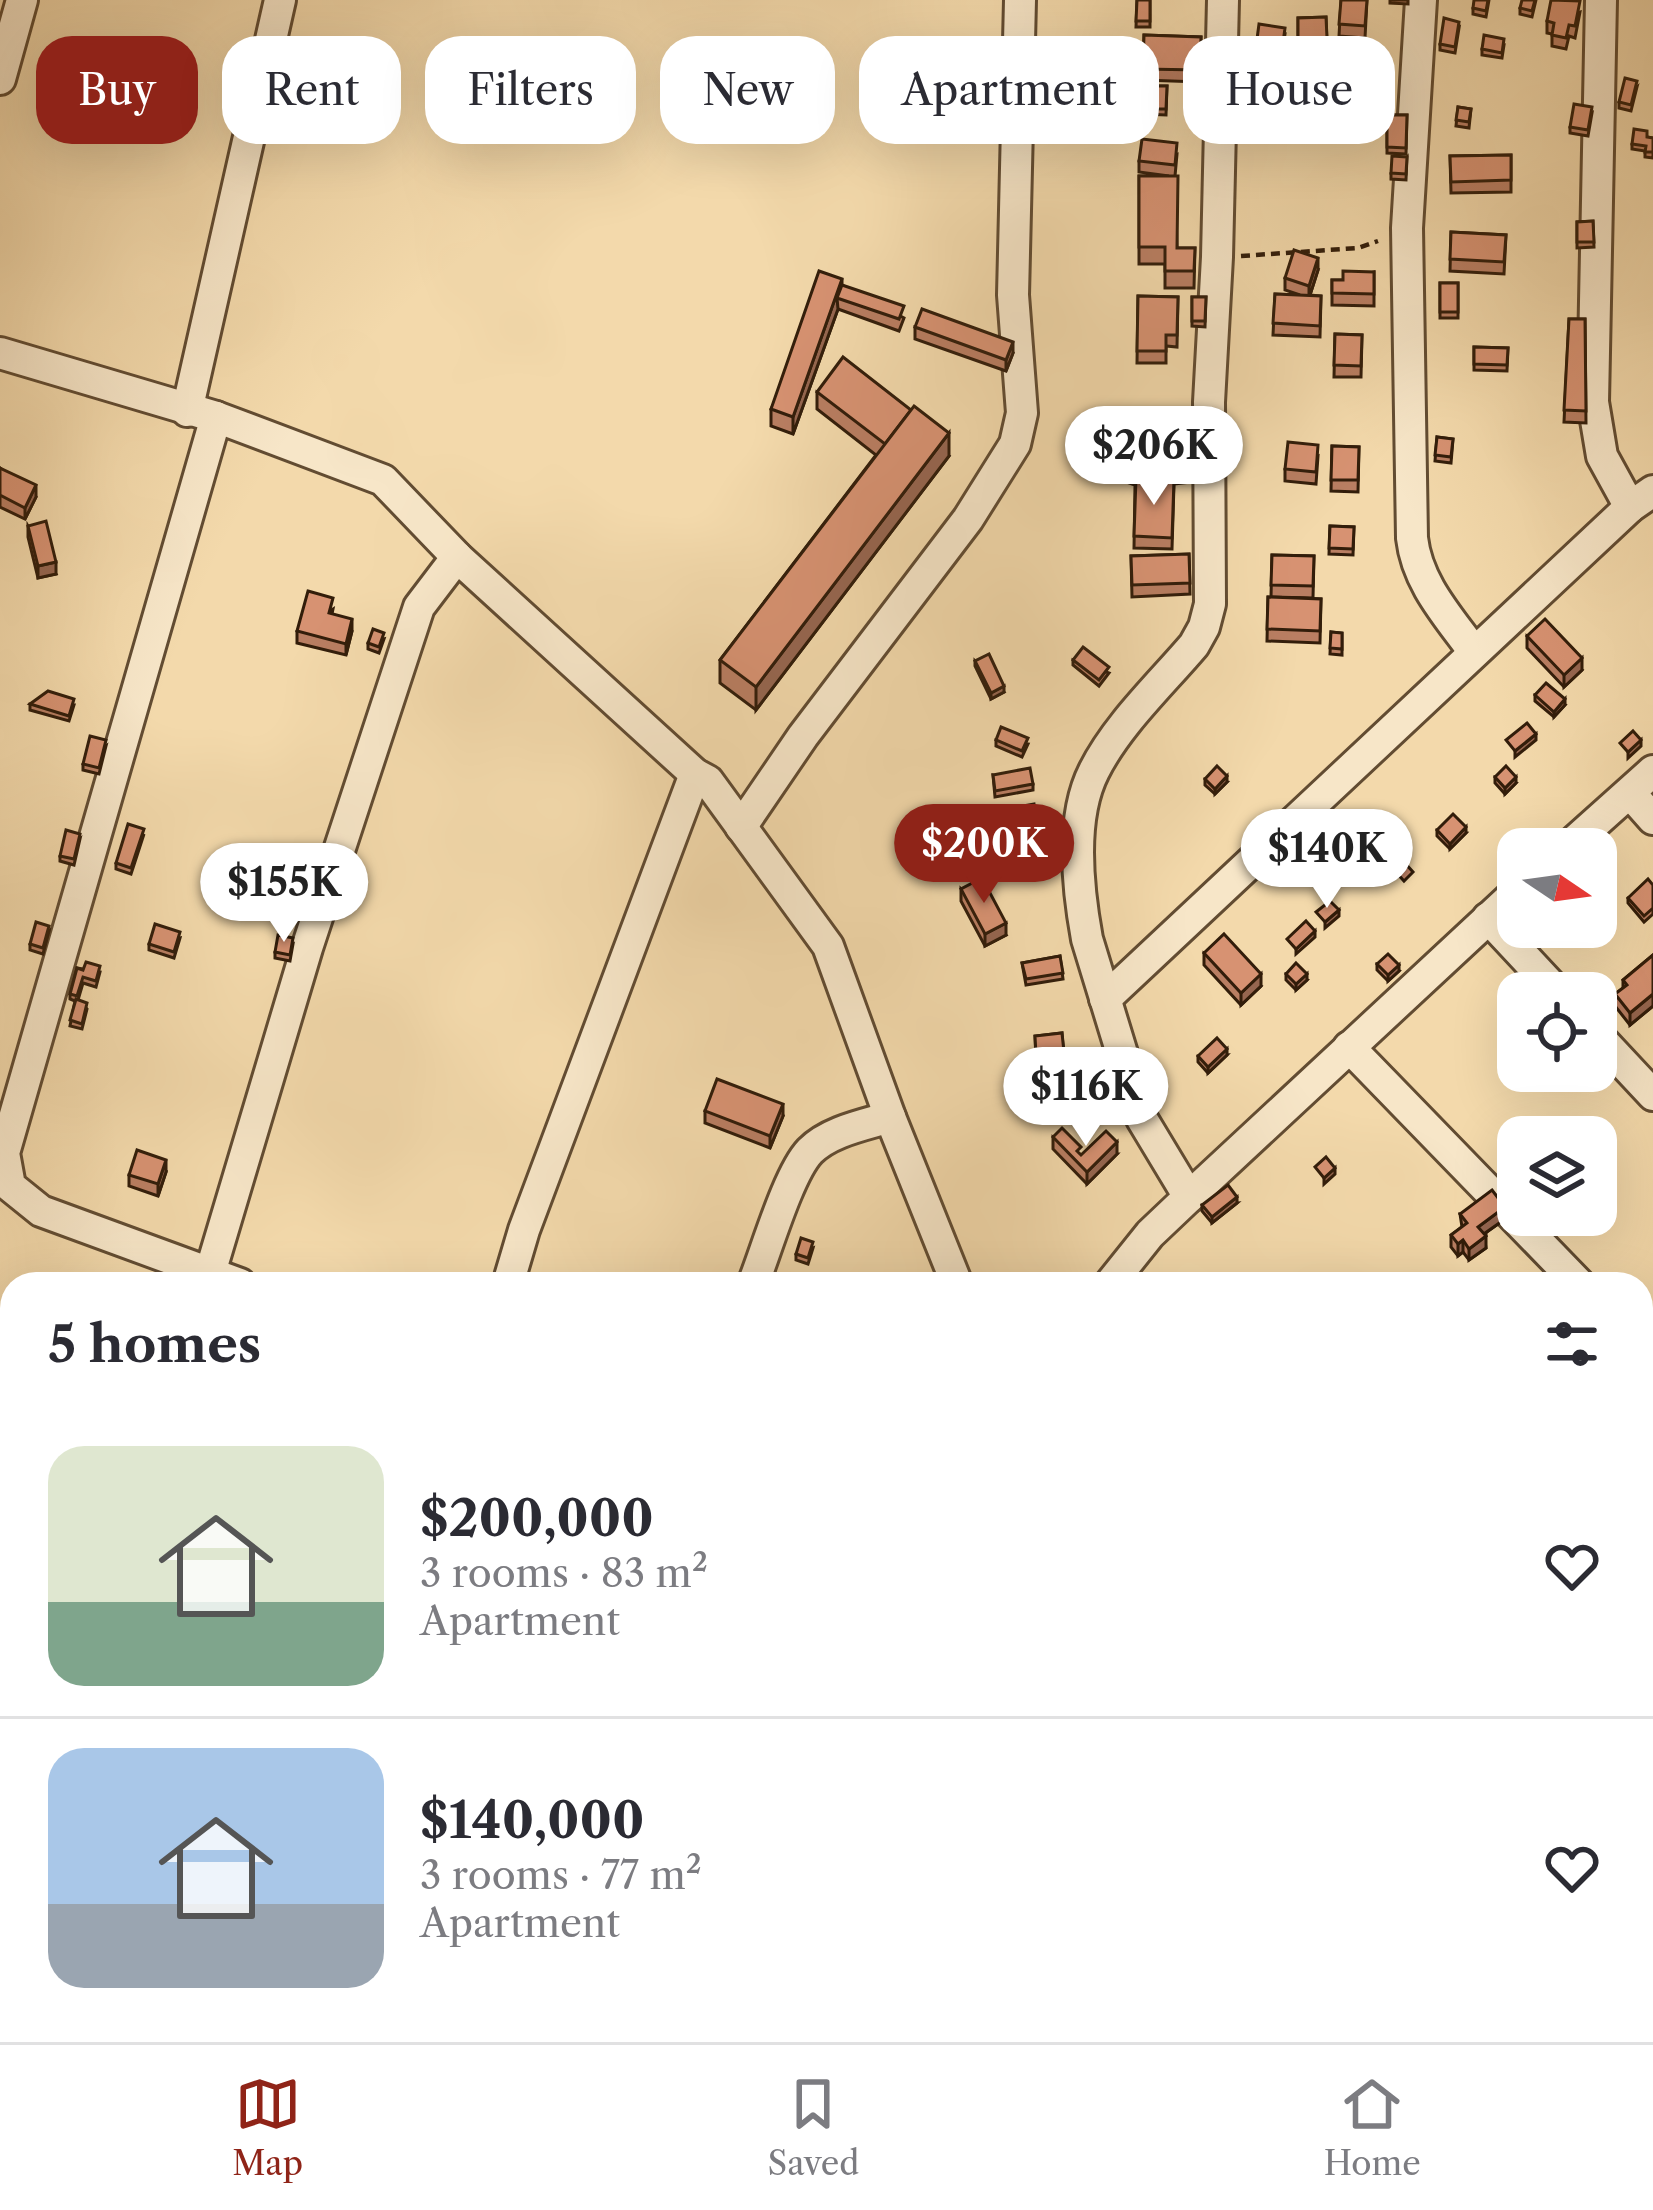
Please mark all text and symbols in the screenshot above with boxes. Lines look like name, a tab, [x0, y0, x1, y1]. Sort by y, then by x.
chip: Buy	[36, 36, 198, 144]
chip: Rent	[222, 36, 401, 144]
chip: Filters	[425, 36, 636, 144]
chip: New	[660, 36, 835, 144]
chip: Apartment	[859, 36, 1159, 144]
chip: House	[1183, 36, 1395, 144]
pin: $206K	[1070, 406, 1238, 508]
text: $206K	[1092, 421, 1216, 469]
pin: $200K	[900, 804, 1068, 906]
pin: $140K	[1243, 809, 1411, 911]
text: $200K	[921, 819, 1047, 867]
text: $140K	[1268, 824, 1386, 872]
north arrow	[1497, 828, 1617, 948]
map controls	[1497, 828, 1617, 1236]
pin: $155K	[200, 843, 368, 945]
text: $155K	[227, 858, 341, 906]
button: locate	[1497, 972, 1617, 1092]
pin: $116K	[1002, 1047, 1170, 1149]
text: $116K	[1030, 1062, 1142, 1110]
button: layers	[1497, 1116, 1617, 1236]
icon: filters	[1539, 1311, 1605, 1377]
text: 5 homes	[48, 1313, 261, 1375]
text: $200,000	[420, 1487, 654, 1549]
icon: home	[144, 1494, 288, 1638]
icon: heart	[1539, 1533, 1605, 1599]
text: 3 rooms · 83 m²	[420, 1549, 708, 1597]
text: Apartment	[420, 1597, 620, 1645]
text: $140,000	[420, 1789, 644, 1851]
icon: home	[144, 1796, 288, 1940]
icon: heart	[1539, 1835, 1605, 1901]
text: 3 rooms · 77 m²	[420, 1851, 702, 1899]
text: Apartment	[420, 1899, 620, 1947]
tab: Map	[232, 2071, 303, 2184]
tab: Saved	[768, 2071, 859, 2184]
tab: Home	[1324, 2071, 1421, 2184]

